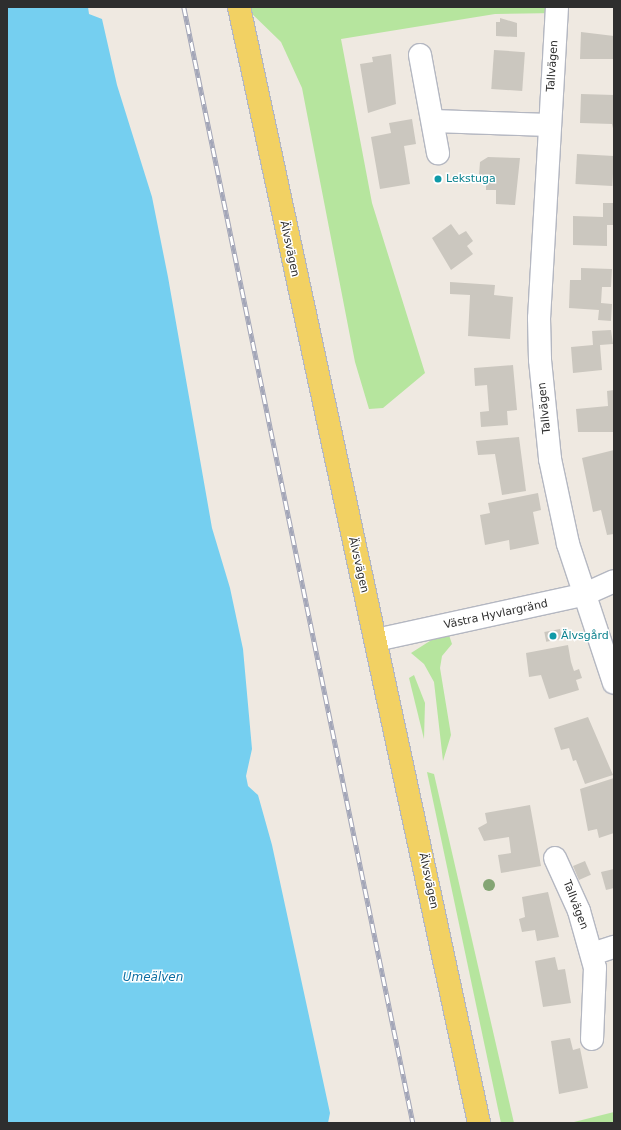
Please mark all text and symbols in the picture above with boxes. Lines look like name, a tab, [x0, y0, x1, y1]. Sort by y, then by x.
street label: Tallvägen	[545, 40, 561, 92]
place label: Lekstuga	[446, 172, 496, 186]
marker: Lekstuga	[433, 174, 443, 184]
street label: Älvsvägen	[277, 220, 301, 278]
street label: Tallvägen	[536, 382, 554, 434]
street label: Älvsvägen	[345, 536, 371, 594]
street label: Västra Hyvlargränd	[443, 598, 549, 632]
place label: Älvsgård	[561, 629, 609, 643]
marker: Älvsgård	[548, 631, 558, 641]
street label: Älvsvägen	[416, 852, 440, 910]
street label: Tallvägen	[560, 878, 590, 932]
water label: Umeälven	[123, 971, 183, 985]

